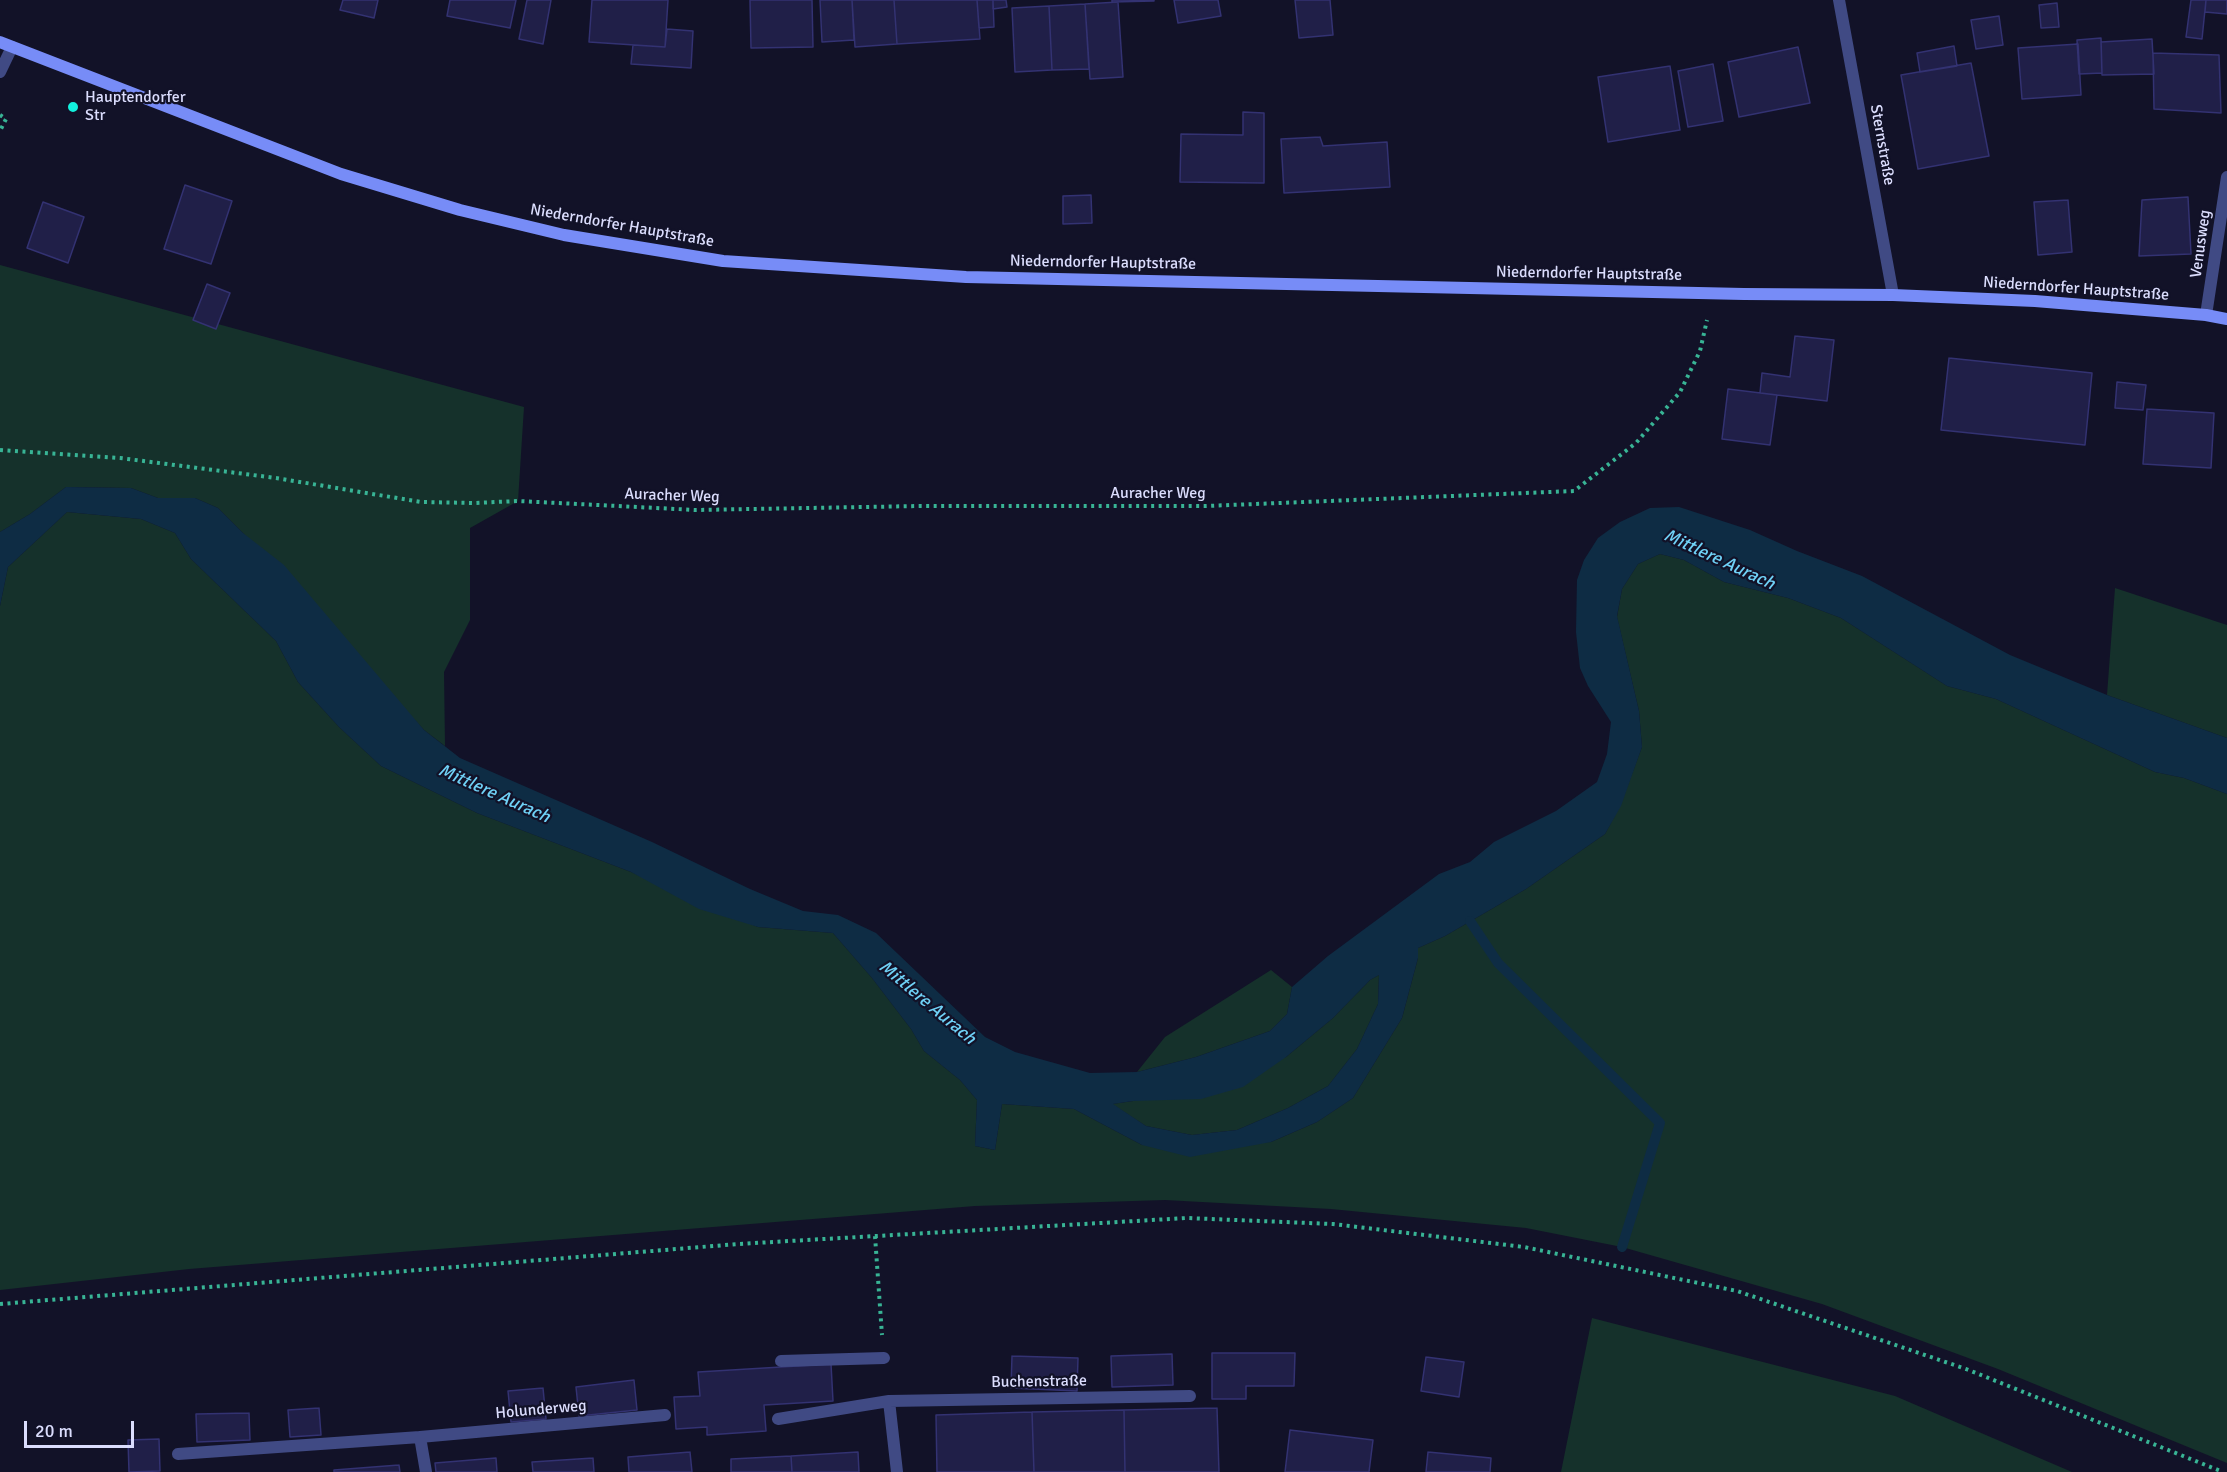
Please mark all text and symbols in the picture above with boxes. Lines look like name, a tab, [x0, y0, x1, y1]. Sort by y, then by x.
place label: Hauptendorfer Str	[85, 88, 186, 126]
marker: Hauptendorfer Str	[66, 100, 80, 114]
street label: Sternstraße	[1865, 103, 1899, 187]
street label: Niederndorfer Hauptstraße	[529, 200, 715, 252]
street label: Venusweg	[2187, 209, 2215, 279]
street label: Niederndorfer Hauptstraße	[1010, 252, 1196, 274]
street label: Niederndorfer Hauptstraße	[1496, 263, 1682, 285]
street label: Niederndorfer Hauptstraße	[1982, 273, 2170, 305]
street label: Auracher Weg	[1110, 484, 1206, 504]
street label: Auracher Weg	[624, 485, 720, 507]
water label: Mittlere Aurach	[1660, 525, 1778, 595]
water label: Mittlere Aurach	[435, 760, 553, 828]
water label: Mittlere Aurach	[874, 956, 980, 1050]
street label: Buchenstraße	[991, 1372, 1087, 1392]
street label: Holunderweg	[495, 1396, 587, 1424]
scale bar	[27, 1409, 136, 1447]
text: 20 m	[35, 1420, 73, 1442]

